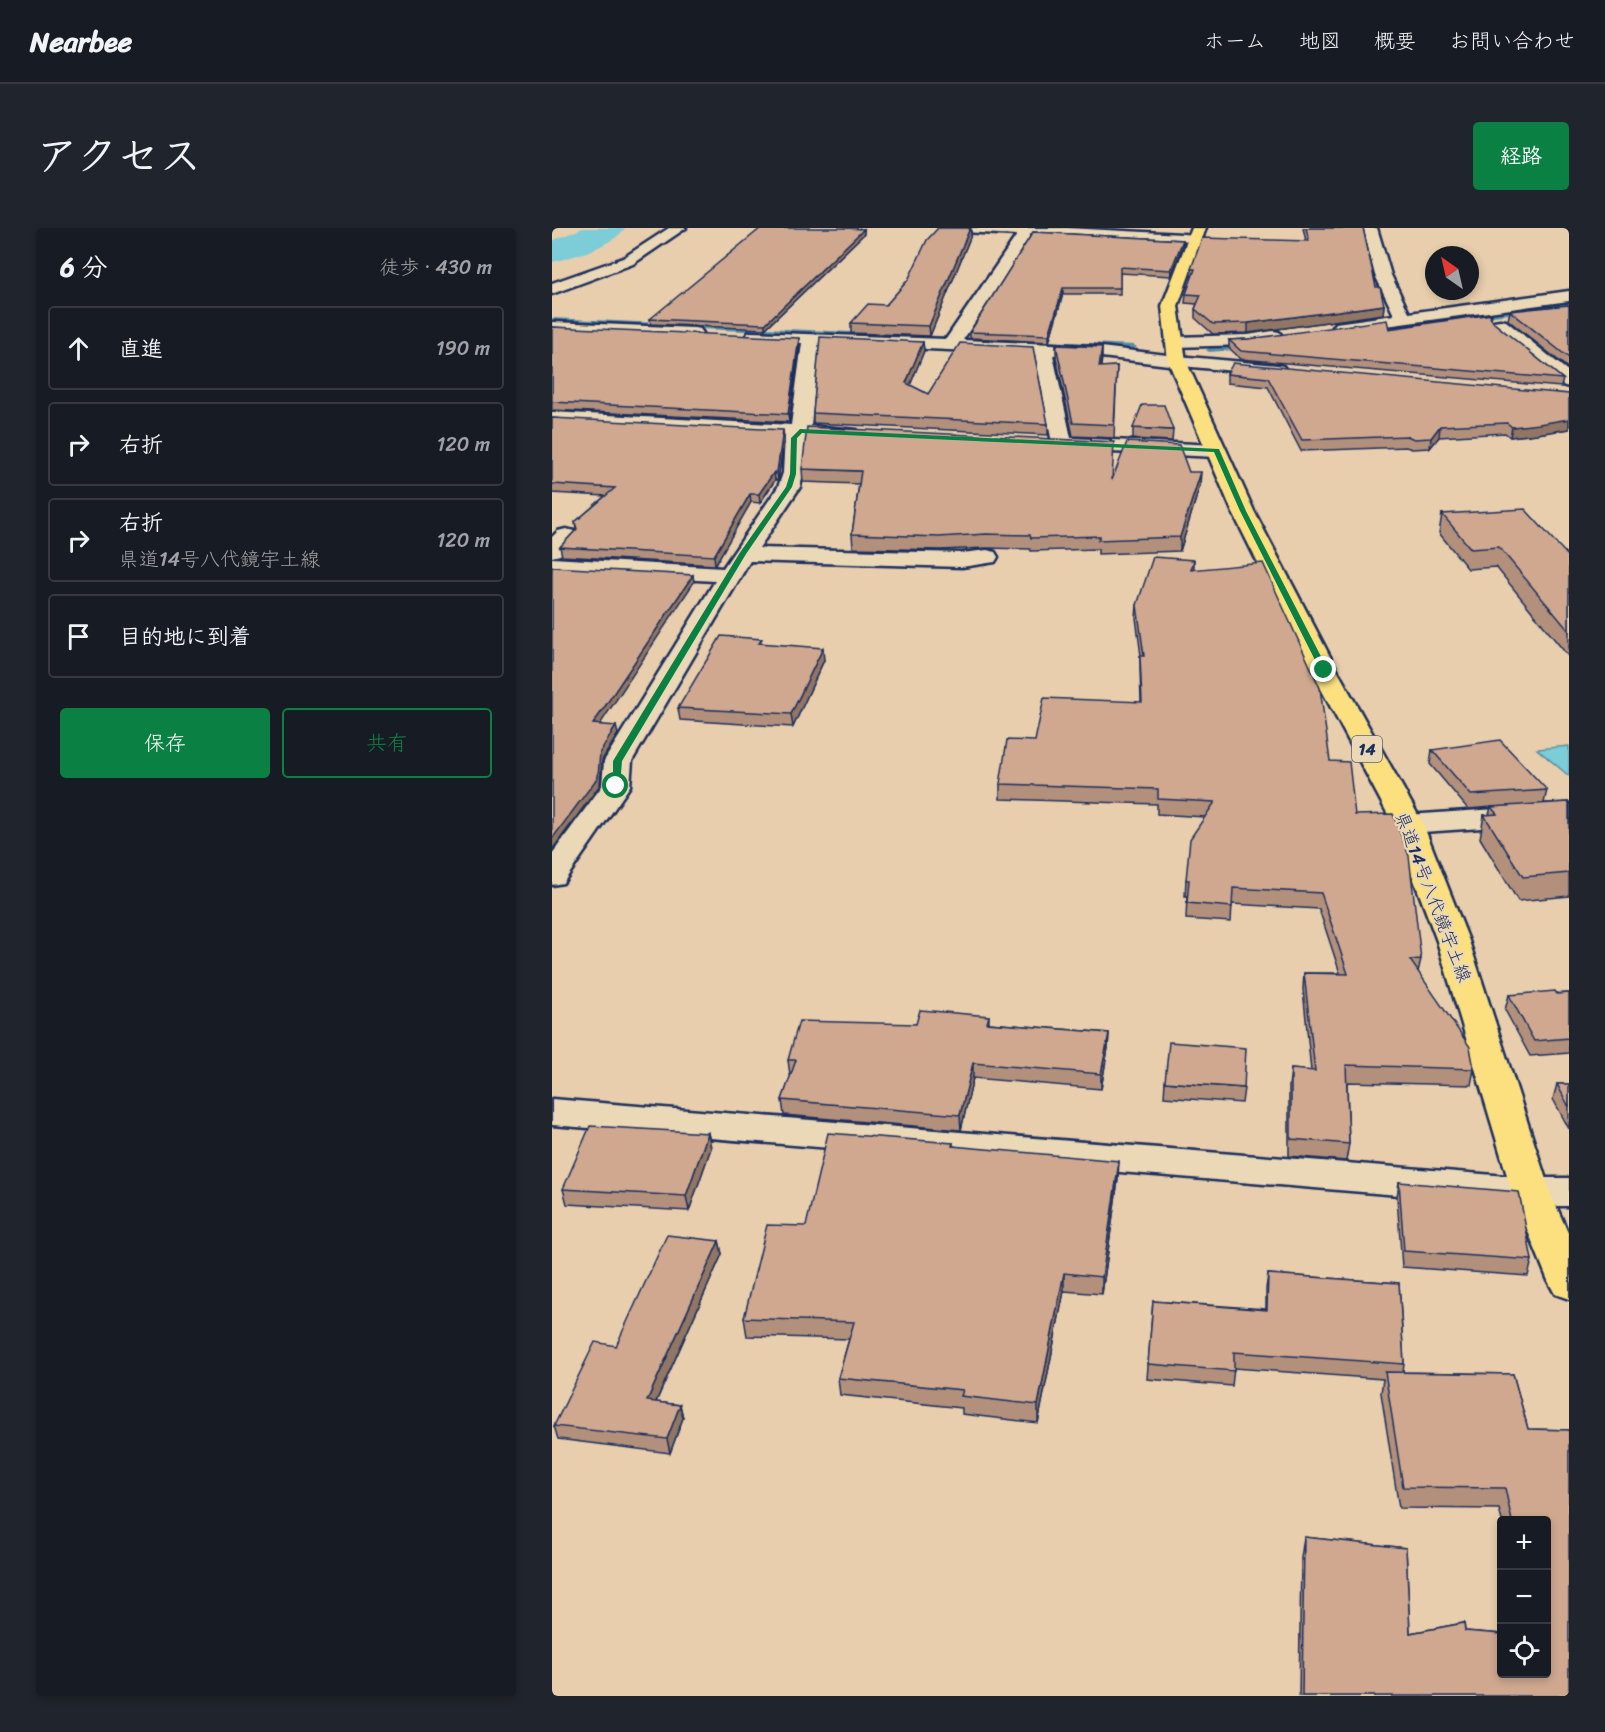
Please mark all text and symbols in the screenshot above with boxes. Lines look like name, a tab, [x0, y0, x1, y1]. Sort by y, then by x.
text: Nearbee	[30, 17, 132, 66]
text: ホーム	[1204, 22, 1266, 60]
text: 地図	[1299, 22, 1341, 60]
text: 概要	[1374, 22, 1416, 60]
text: お問い合わせ	[1449, 22, 1575, 60]
text: アクセス	[36, 119, 201, 193]
button: 経路	[1473, 122, 1569, 190]
text: 6 分	[60, 244, 108, 290]
north arrow	[1425, 246, 1479, 300]
text: 徒歩 · 430 m	[380, 250, 492, 285]
text: 直進	[119, 329, 163, 368]
text: 190 m	[436, 331, 490, 366]
icon: ahead	[62, 332, 95, 365]
text: 右折	[119, 425, 163, 464]
text: 120 m	[437, 427, 490, 462]
icon: right	[62, 428, 95, 461]
text: 右折	[119, 503, 163, 542]
text: 120 m	[437, 523, 490, 558]
icon: right	[62, 524, 95, 557]
text: 県道14号八代鏡宇土線	[119, 542, 320, 577]
text: 目的地に到着	[119, 617, 251, 656]
icon: arrive	[62, 620, 95, 653]
route end	[1310, 656, 1336, 682]
button: 保存	[60, 708, 270, 778]
button: 共有	[282, 708, 492, 778]
road number: 14	[1352, 736, 1382, 762]
route start	[602, 772, 628, 798]
street label: 県道14号八代鏡宇土線	[1386, 807, 1480, 987]
map controls	[1497, 1516, 1551, 1678]
button: +	[1497, 1516, 1551, 1570]
button: −	[1497, 1570, 1551, 1624]
button: locate	[1497, 1624, 1551, 1678]

